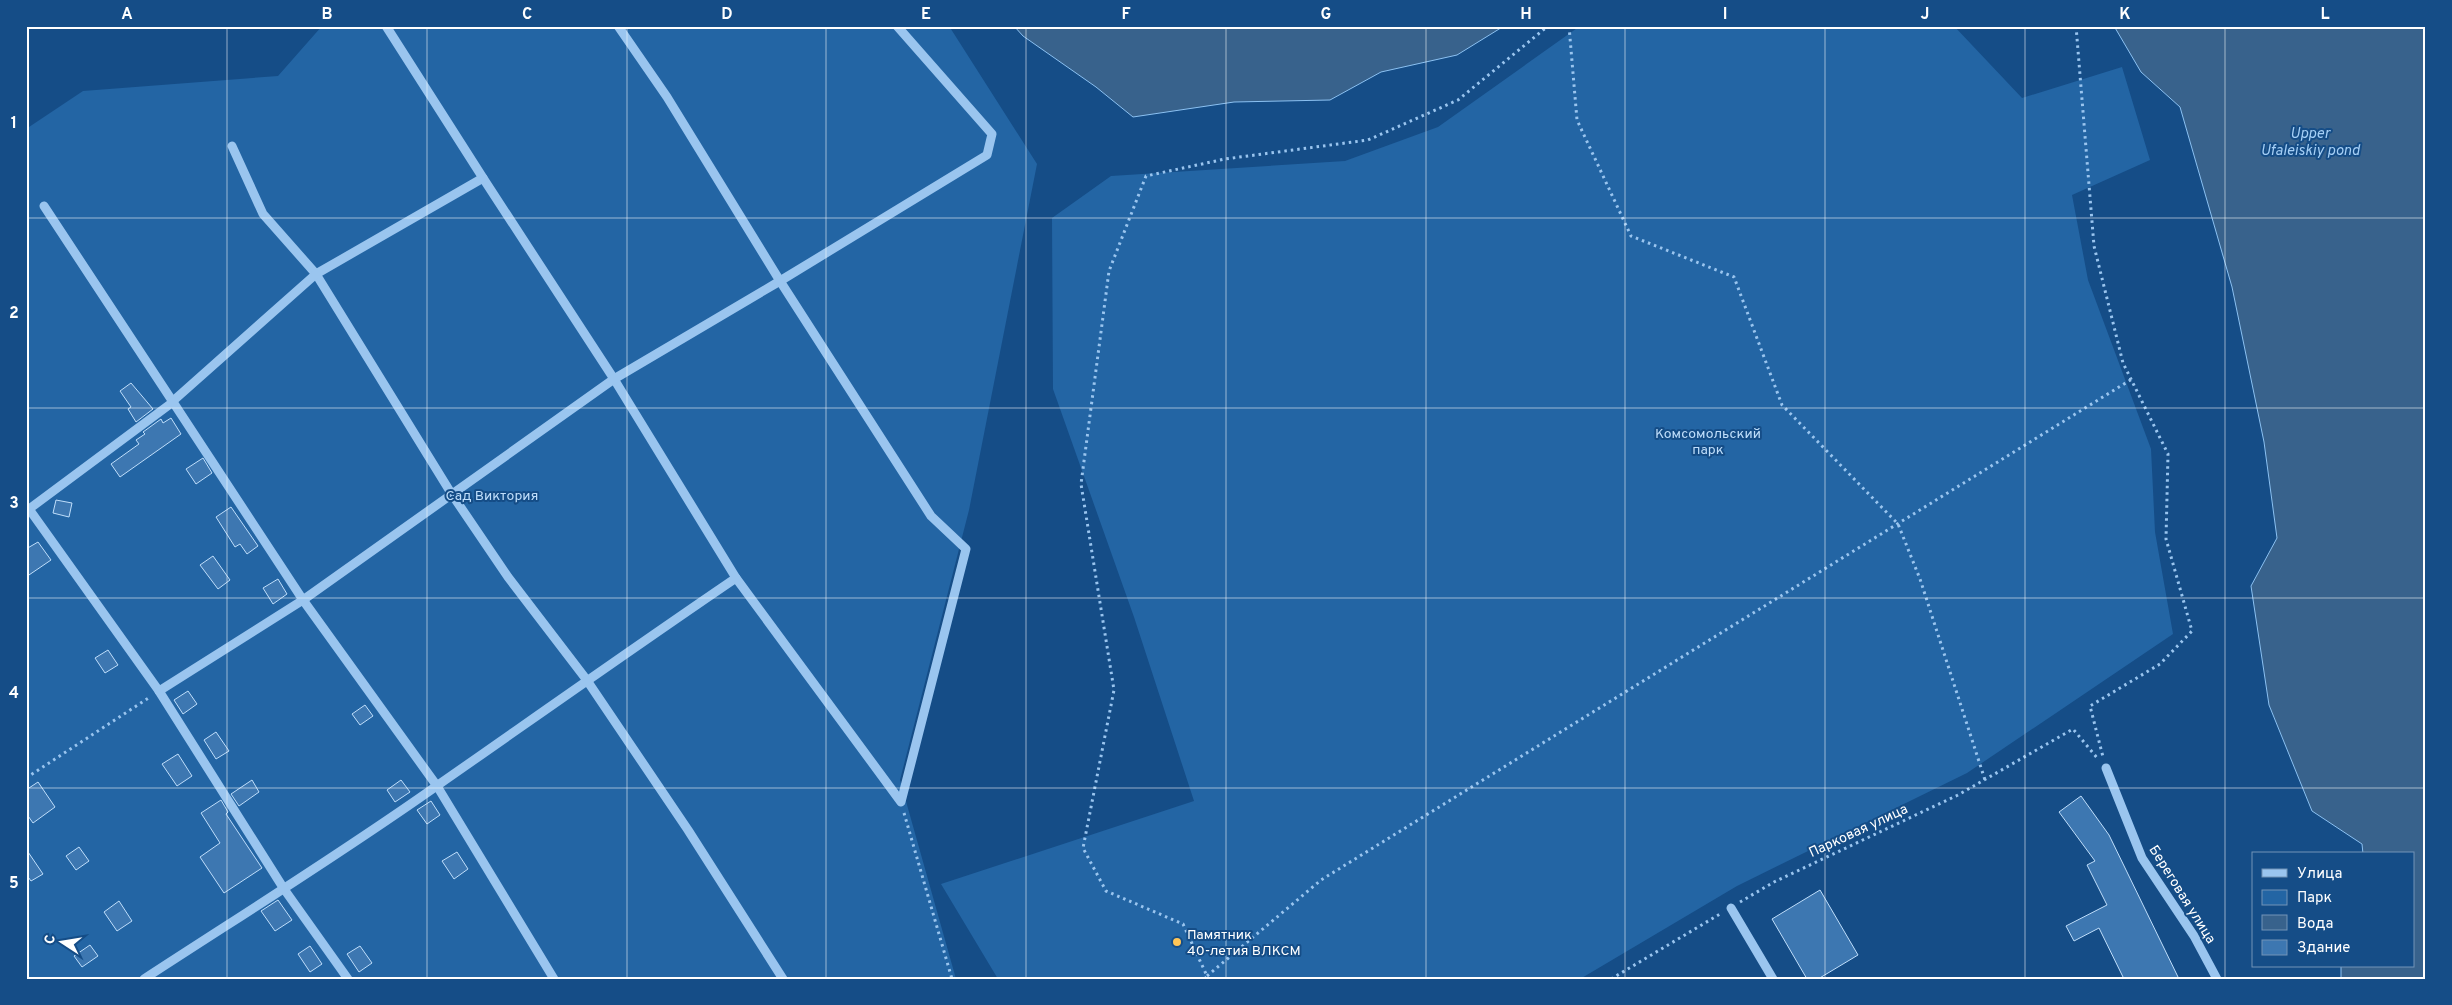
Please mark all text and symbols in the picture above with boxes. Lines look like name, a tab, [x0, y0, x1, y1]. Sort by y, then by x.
text: A	[121, 5, 133, 25]
text: B	[321, 5, 333, 25]
text: C	[522, 5, 532, 25]
text: D	[721, 5, 733, 25]
text: E	[921, 5, 931, 25]
text: F	[1121, 5, 1131, 25]
text: G	[1321, 5, 1331, 25]
text: H	[1520, 5, 1532, 25]
text: I	[1723, 5, 1727, 25]
text: J	[1921, 5, 1929, 25]
text: K	[2119, 5, 2131, 25]
text: L	[2320, 5, 2330, 25]
text: 1	[11, 114, 17, 134]
water label: Upper Ufaleiskiy pond	[2260, 125, 2360, 161]
text: 2	[9, 304, 19, 324]
park label: Комсомольский парк	[1655, 426, 1761, 459]
park label: Сад Виктория	[446, 488, 538, 505]
text: 3	[9, 494, 19, 514]
text: 4	[9, 684, 19, 704]
street label: Парковая улица	[1806, 801, 1911, 862]
street label: Береговая улица	[2145, 842, 2219, 947]
legend	[2252, 852, 2414, 968]
text: Улица	[2297, 865, 2342, 884]
text: 5	[9, 874, 19, 894]
text: Парк	[2297, 889, 2332, 908]
text: Вода	[2297, 915, 2333, 934]
north arrow	[38, 918, 88, 968]
place label: Памятник 40-летия ВЛКСМ	[1187, 927, 1301, 960]
text: С	[42, 933, 60, 946]
marker: Памятник 40-летия ВЛКСМ	[1171, 936, 1183, 948]
text: Здание	[2297, 939, 2350, 958]

